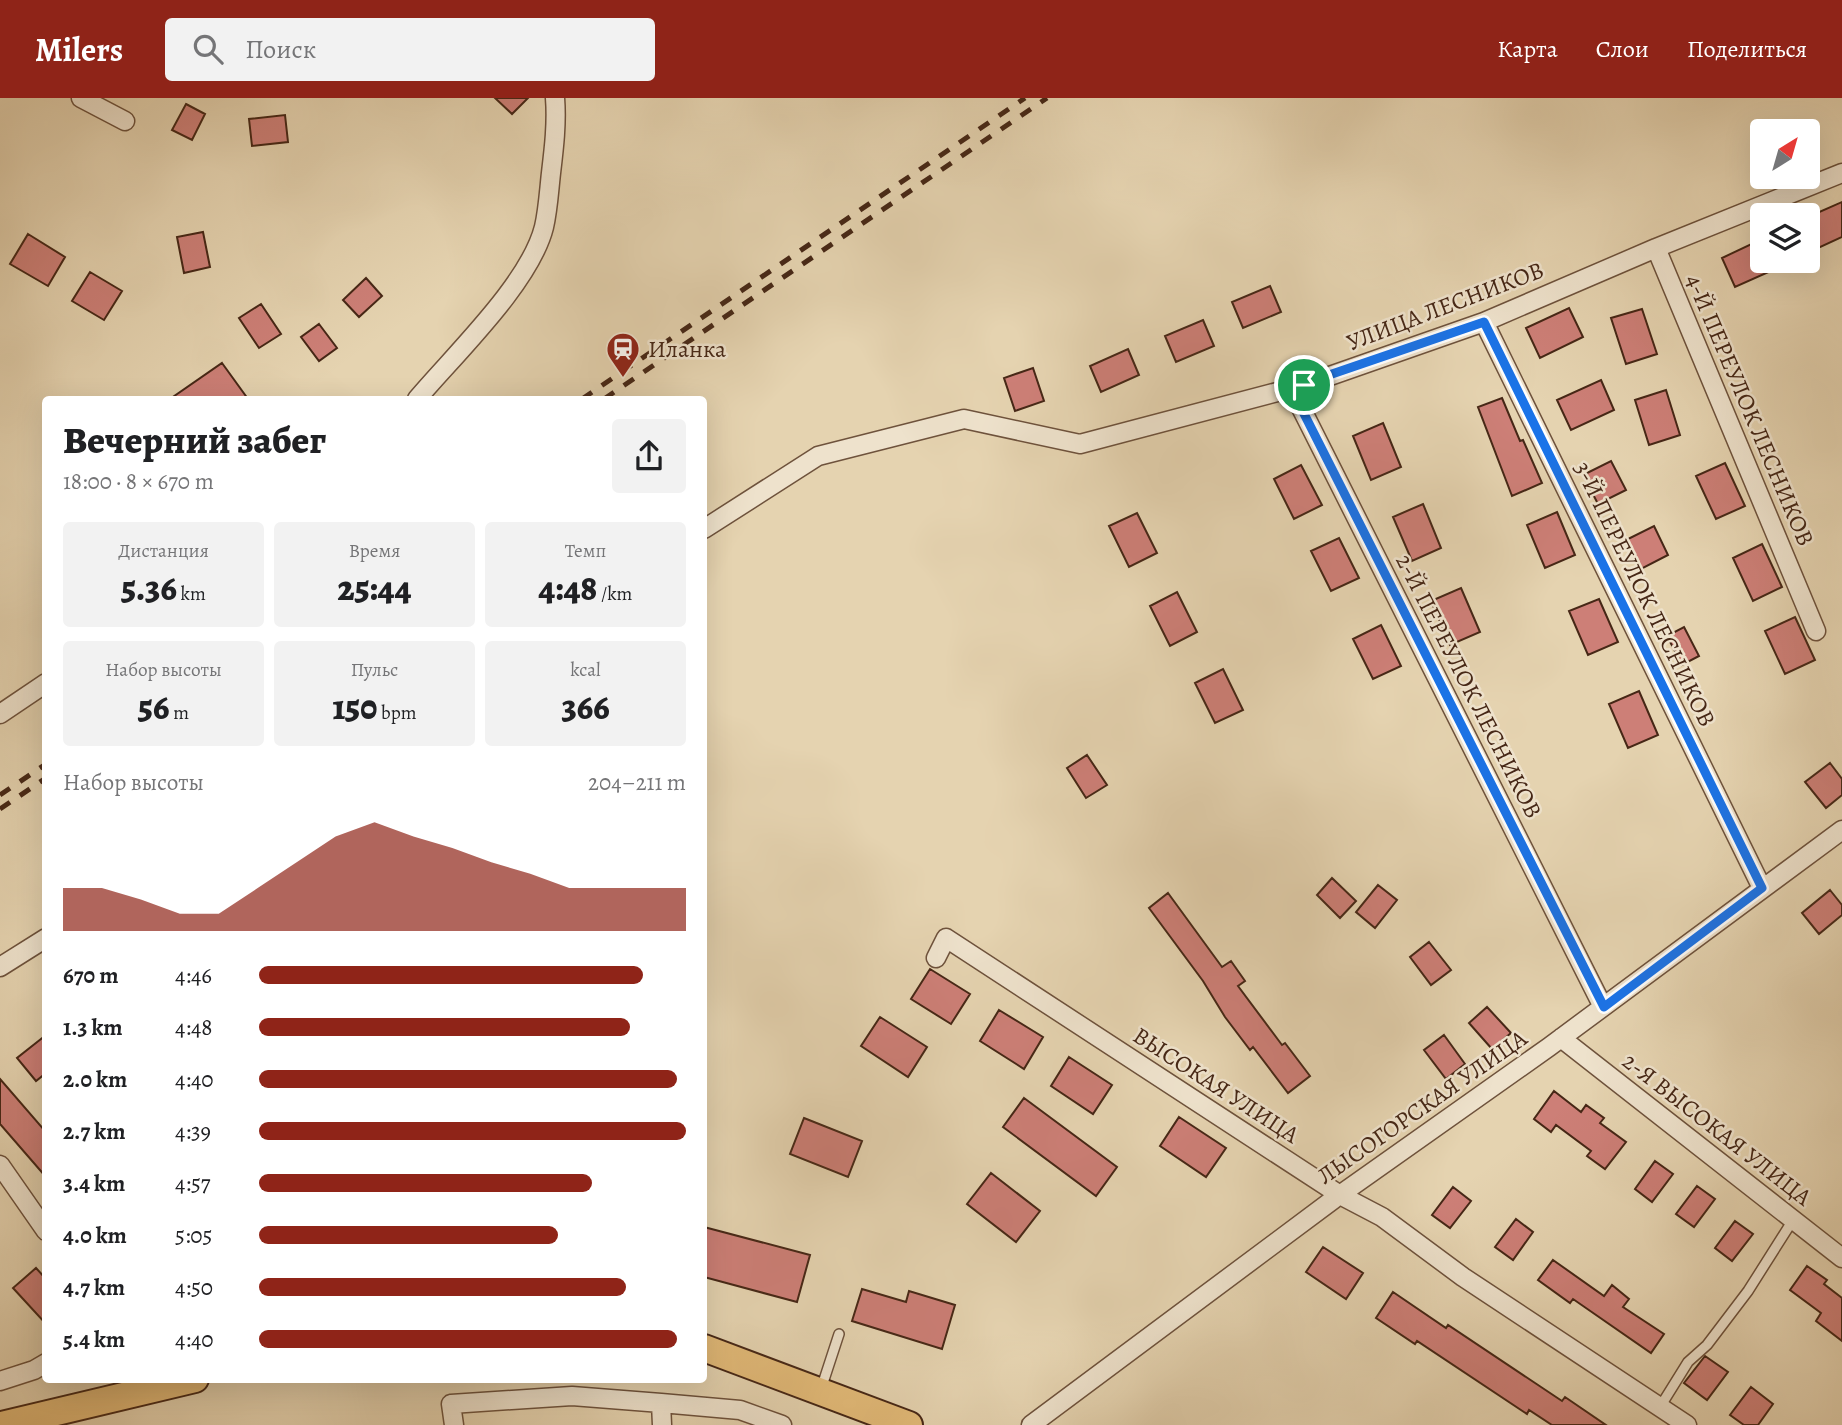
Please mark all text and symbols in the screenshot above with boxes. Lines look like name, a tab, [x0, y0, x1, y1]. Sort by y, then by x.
search box	[165, 18, 655, 81]
text: Milers	[35, 27, 123, 72]
icon: search	[189, 30, 227, 68]
text: Поиск	[245, 32, 316, 67]
text: Карта	[1497, 33, 1558, 65]
text: Слои	[1596, 33, 1649, 65]
text: Поделиться	[1687, 33, 1807, 65]
north arrow	[1750, 119, 1820, 189]
map controls	[1750, 119, 1820, 273]
button: layers	[1750, 203, 1820, 273]
street label: УЛИЦА ЛЕСНИКОВ	[1342, 254, 1548, 358]
street label: 4-Й ПЕРЕУЛОК ЛЕСНИКОВ	[1678, 269, 1822, 551]
station icon: Иланка	[604, 330, 642, 379]
place label: Иланка	[648, 333, 726, 365]
pin	[1274, 355, 1334, 415]
icon: arrive	[1285, 366, 1323, 404]
text: Вечерний забег	[63, 414, 326, 466]
button: share	[612, 419, 686, 493]
street label: 3-Й ПЕРЕУЛОК ЛЕСНИКОВ	[1567, 456, 1723, 732]
text: 18:00 · 8 × 670 m	[63, 466, 214, 497]
text: Дистанция	[118, 538, 209, 564]
text: Время	[349, 538, 400, 564]
text: Темп	[565, 538, 606, 564]
street label: 2-Й ПЕРЕУЛОК ЛЕСНИКОВ	[1388, 548, 1550, 824]
text: 5.36	[121, 564, 177, 612]
text: 25:44	[338, 564, 411, 612]
text: 4:48	[539, 564, 597, 612]
text: km	[177, 581, 206, 607]
text: /km	[597, 581, 632, 607]
text: Набор высоты	[105, 657, 222, 683]
text: Пульс	[351, 657, 398, 683]
text: kcal	[570, 657, 601, 683]
text: 56	[138, 683, 169, 731]
text: 150	[333, 683, 377, 731]
text: 366	[561, 683, 610, 731]
text: m	[169, 700, 189, 726]
text: bpm	[377, 700, 417, 726]
text: Набор высоты	[63, 767, 204, 798]
text: 204–211 m	[588, 767, 686, 798]
text: 670 m	[63, 960, 118, 991]
text: 4:46	[175, 960, 212, 991]
text: 1.3 km	[63, 1012, 123, 1043]
text: 4:48	[175, 1012, 212, 1043]
street label: ВЫСОКАЯ УЛИЦА	[1127, 1019, 1306, 1151]
street label: ЛЫСОГОРСКАЯ УЛИЦА	[1311, 1022, 1534, 1192]
street label: 2-Я ВЫСОКАЯ УЛИЦА	[1616, 1045, 1819, 1214]
text: 2.0 km	[63, 1064, 127, 1095]
text: 4:40	[175, 1064, 214, 1095]
text: 2.7 km	[63, 1116, 125, 1147]
text: 4:39	[175, 1116, 211, 1147]
text: 3.4 km	[63, 1168, 125, 1199]
text: 4:57	[175, 1168, 210, 1199]
text: 4.0 km	[63, 1220, 127, 1251]
text: 5:05	[175, 1220, 213, 1251]
text: 4.7 km	[63, 1272, 125, 1303]
text: 4:50	[175, 1272, 213, 1303]
text: 5.4 km	[63, 1324, 125, 1355]
text: 4:40	[175, 1324, 214, 1355]

